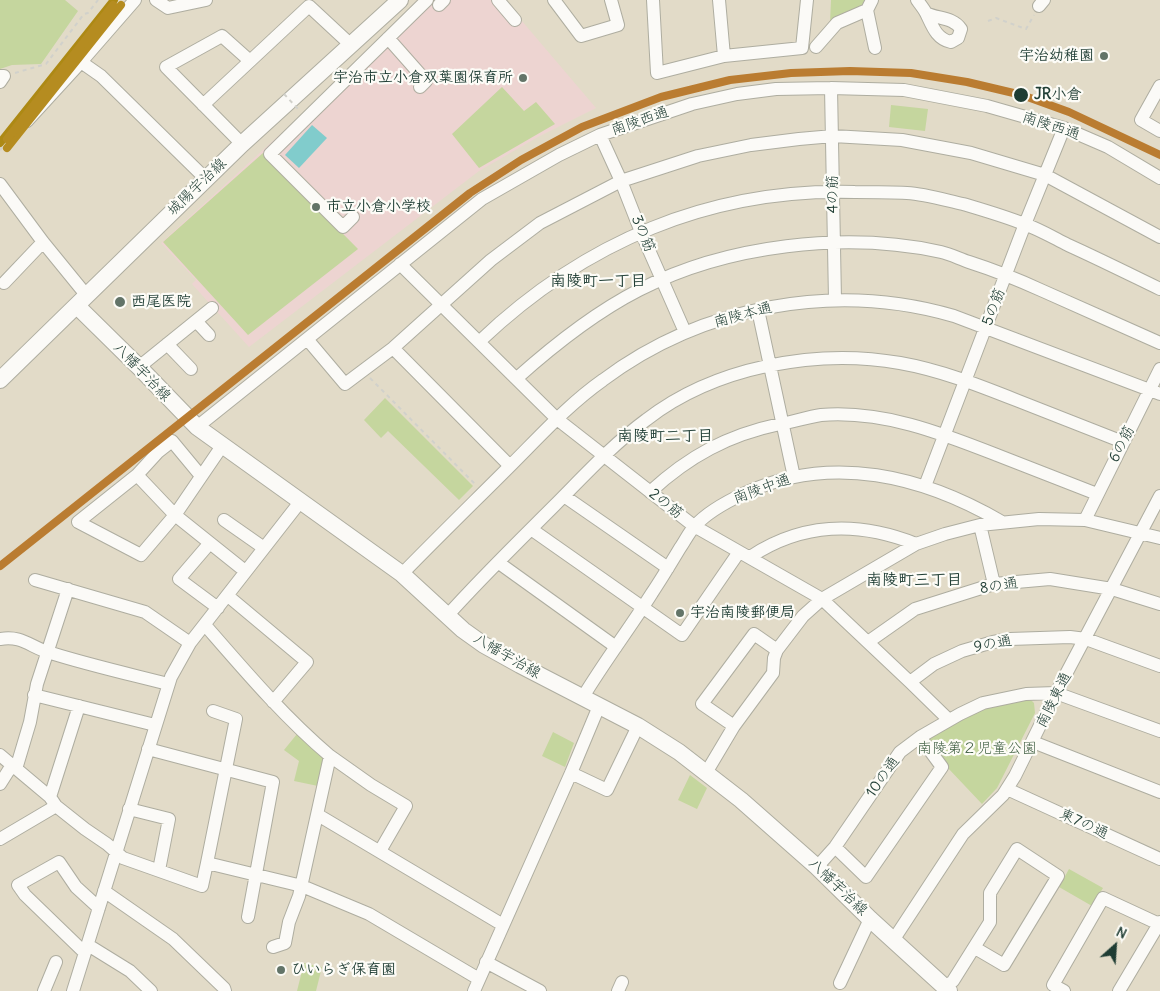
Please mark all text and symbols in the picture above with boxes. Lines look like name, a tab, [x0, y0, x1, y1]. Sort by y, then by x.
place label: 宇治幼稚園	[1019, 47, 1094, 65]
marker: 宇治幼稚園	[1098, 50, 1110, 62]
place label: 宇治市立小倉双葉園保育所	[333, 69, 513, 87]
marker: 宇治市立小倉双葉園保育所	[517, 72, 529, 84]
marker: JR小倉	[1012, 86, 1030, 104]
place label: JR小倉	[1034, 86, 1081, 104]
street label: 南陵西通	[609, 103, 671, 139]
street label: 南陵西通	[1020, 108, 1082, 144]
street label: 城陽宇治線	[164, 154, 230, 220]
street label: 4の筋	[824, 175, 842, 213]
place label: 市立小倉小学校	[326, 198, 431, 216]
marker: 市立小倉小学校	[310, 201, 322, 213]
street label: 3の筋	[627, 213, 659, 255]
district label: 南陵町一丁目	[550, 271, 646, 291]
street label: 5の筋	[979, 286, 1009, 328]
place label: 西尾医院	[131, 293, 191, 311]
marker: 西尾医院	[113, 295, 127, 309]
street label: 南陵本通	[712, 299, 774, 331]
street label: 八幡宇治線	[109, 339, 175, 405]
street label: 6の筋	[1105, 423, 1139, 465]
district label: 南陵町二丁目	[617, 426, 713, 446]
street label: 南陵中通	[731, 470, 793, 508]
street label: 2の筋	[645, 485, 687, 523]
district label: 南陵町三丁目	[866, 570, 962, 590]
street label: 8の通	[979, 574, 1019, 598]
place label: 宇治南陵郵便局	[690, 604, 795, 622]
marker: 宇治南陵郵便局	[674, 607, 686, 619]
street label: 八幡宇治線	[470, 629, 544, 683]
street label: 9の通	[972, 631, 1014, 657]
street label: 南陵東通	[1032, 669, 1076, 731]
park label: 南陵第２児童公園	[917, 740, 1037, 758]
street label: 10の通	[862, 753, 904, 801]
street label: 東7の通	[1056, 805, 1112, 843]
street label: 八幡宇治線	[805, 854, 871, 920]
north arrow	[1090, 921, 1140, 971]
text: N	[1113, 922, 1130, 943]
place label: ひいらぎ保育園	[291, 961, 396, 979]
marker: ひいらぎ保育園	[275, 964, 287, 976]

